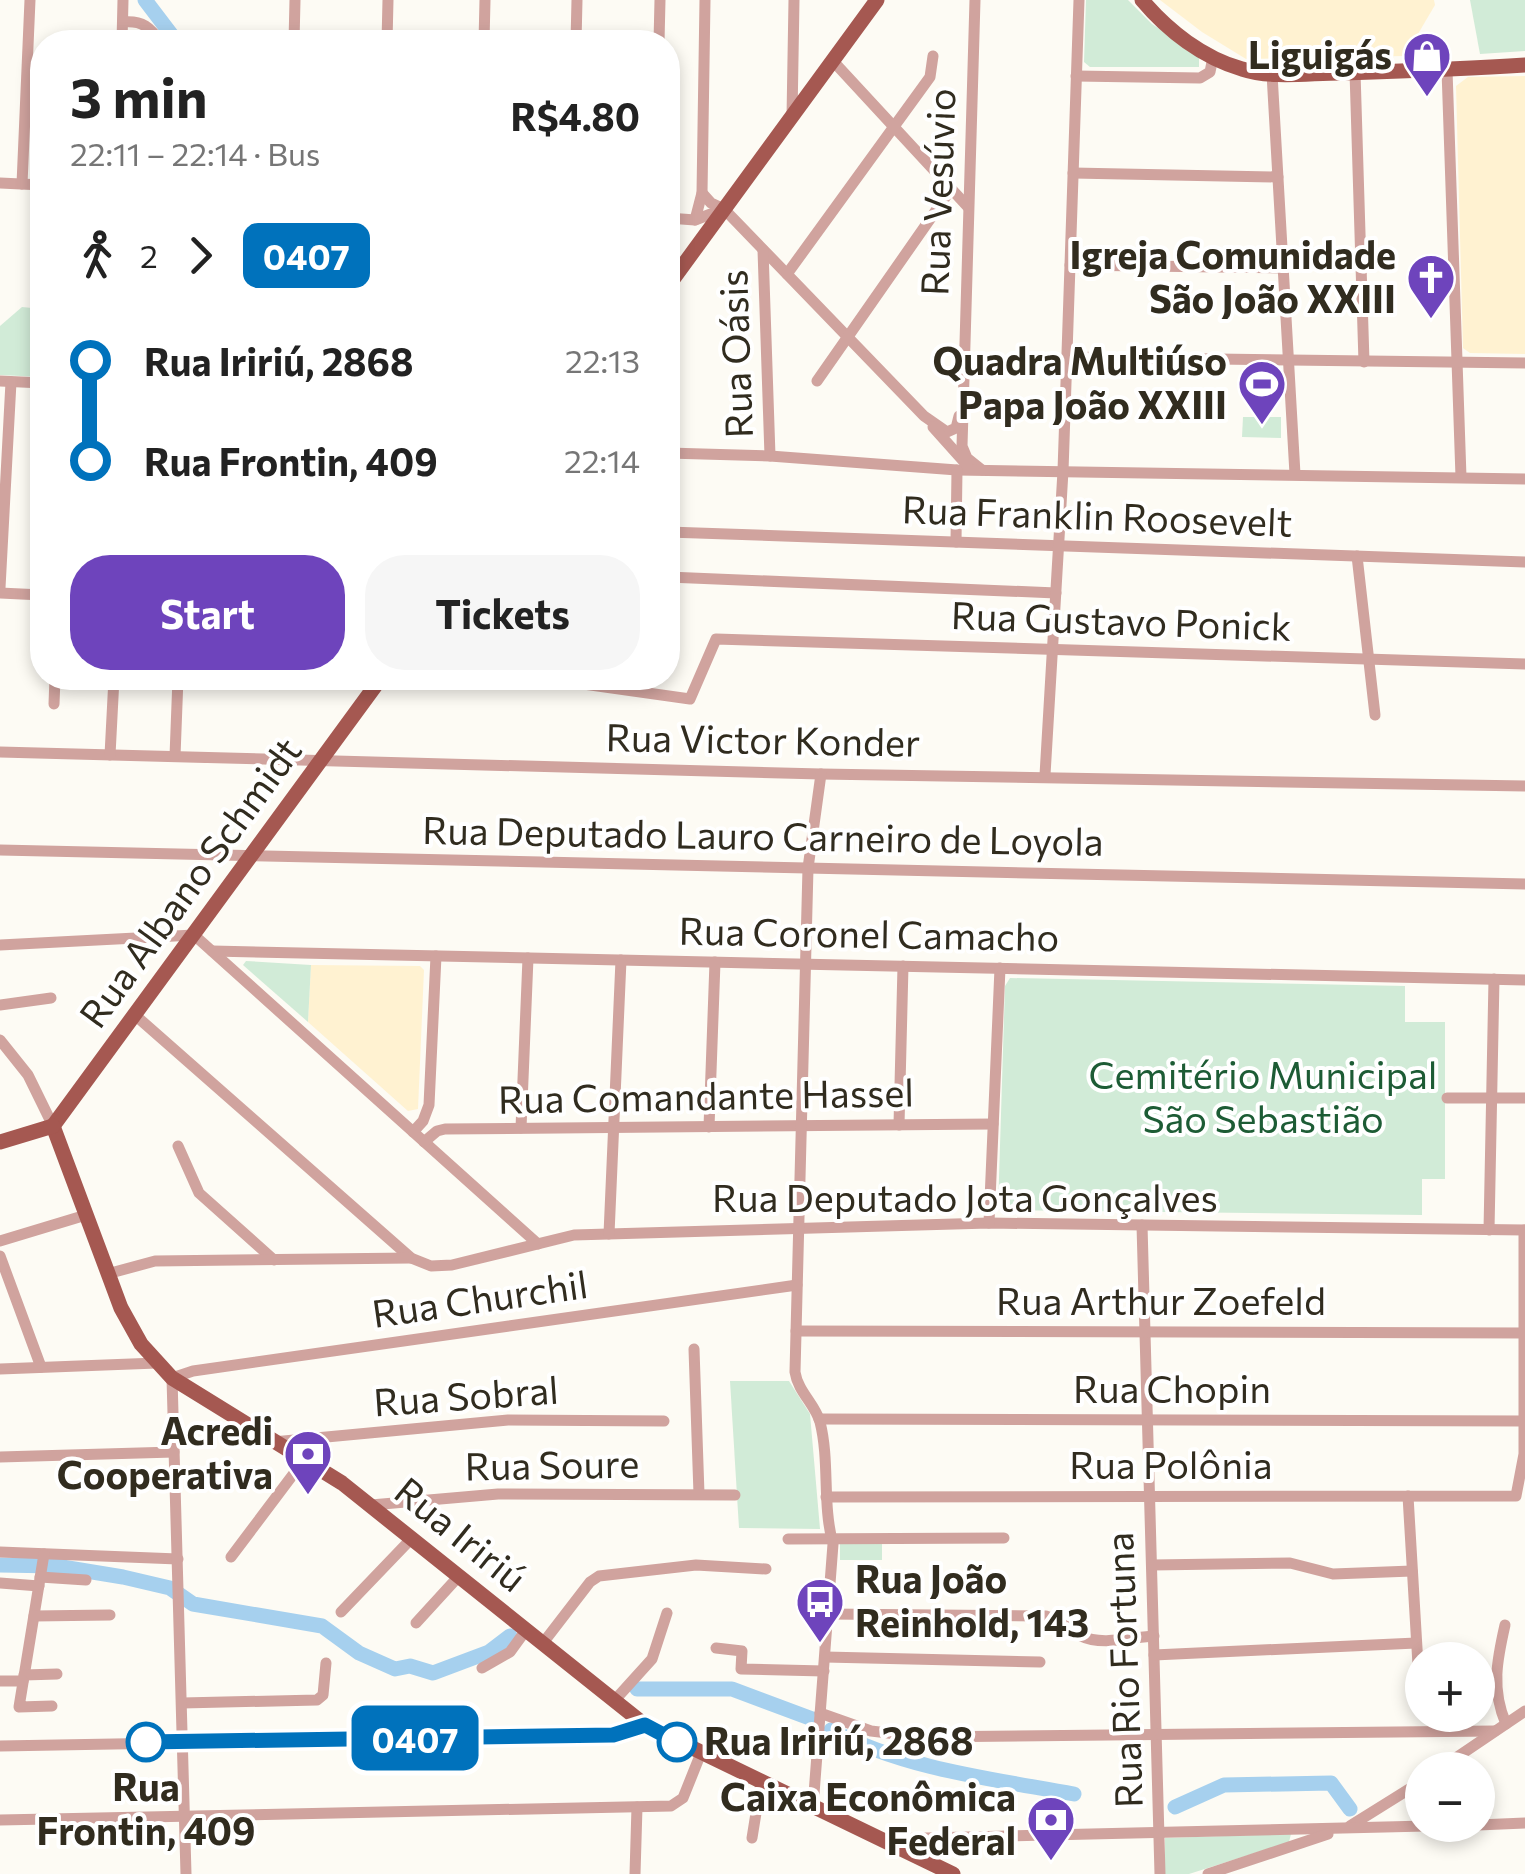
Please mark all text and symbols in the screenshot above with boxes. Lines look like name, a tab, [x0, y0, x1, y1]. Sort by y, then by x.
place label: Liguigás	[1248, 30, 1392, 77]
shop icon: Liguigás	[1401, 30, 1453, 98]
text: 3 min	[70, 62, 208, 129]
street label: Rua Vesúvio	[909, 87, 964, 296]
text: R$4.80	[510, 92, 640, 139]
text: 22:11 – 22:14 · Bus	[70, 133, 320, 173]
icon: walk	[70, 228, 125, 283]
icon: forward	[173, 228, 228, 283]
place label: Igreja Comunidade São João XXIII	[1070, 230, 1396, 321]
text: 0407	[263, 234, 350, 277]
text: 2	[140, 235, 158, 275]
church icon: Igreja Comunidade São João XXIII	[1405, 252, 1457, 320]
street label: Rua Oásis	[708, 269, 761, 439]
place label: Quadra Multiúso Papa João XXIII	[932, 336, 1227, 427]
text: Rua Iririú, 2868	[144, 337, 414, 384]
text: 22:13	[565, 340, 640, 380]
sports icon: Quadra Multiúso Papa João XXIII	[1236, 358, 1288, 426]
text: Rua Frontin, 409	[144, 437, 438, 484]
text: 22:14	[564, 440, 640, 480]
street label: Rua Franklin Roosevelt	[901, 484, 1293, 545]
button: Start	[70, 555, 345, 670]
button: Tickets	[365, 555, 640, 670]
street label: Rua Gustavo Ponick	[950, 590, 1292, 649]
street label: Rua Victor Konder	[605, 712, 921, 765]
street label: Rua Albano Schmidt	[68, 727, 310, 1036]
street label: Rua Deputado Lauro Carneiro de Loyola	[422, 805, 1104, 864]
street label: Rua Coronel Camacho	[678, 906, 1060, 959]
park label: Cemitério Municipal São Sebastião	[1089, 1050, 1437, 1141]
street label: Rua Comandante Hassel	[498, 1067, 914, 1122]
street label: Rua Deputado Jota Gonçalves	[712, 1173, 1218, 1220]
street label: Rua Churchil	[369, 1259, 590, 1336]
street label: Rua Arthur Zoefeld	[996, 1276, 1326, 1323]
street label: Rua Chopin	[1073, 1364, 1271, 1411]
street label: Rua Sobral	[372, 1365, 560, 1424]
place label: Acredi Cooperativa	[57, 1406, 273, 1497]
bank icon: Acredi Cooperativa	[282, 1428, 334, 1496]
street label: Rua Soure	[464, 1438, 640, 1489]
street label: Rua Polônia	[1069, 1440, 1273, 1487]
street label: Rua Iririú	[386, 1466, 537, 1600]
street label: Rua Rio Fortuna	[1094, 1531, 1151, 1809]
place label: Rua João Reinhold, 143	[855, 1554, 1089, 1645]
bus stop icon: Rua João Reinhold, 143	[794, 1576, 846, 1644]
map controls	[1405, 1642, 1495, 1842]
button: +	[1405, 1642, 1495, 1732]
line badge: 0407	[345, 1706, 485, 1770]
place label: Rua Iririú, 2868	[704, 1716, 974, 1763]
text: 0407	[372, 1717, 458, 1760]
marker: Rua Frontin, 409	[127, 1723, 165, 1761]
marker: Rua Iririú, 2868	[658, 1723, 696, 1761]
button: −	[1405, 1752, 1495, 1842]
place label: Rua Frontin, 409	[37, 1762, 255, 1853]
place label: Caixa Econômica Federal	[720, 1772, 1016, 1863]
bank icon: Caixa Econômica Federal	[1025, 1794, 1077, 1862]

